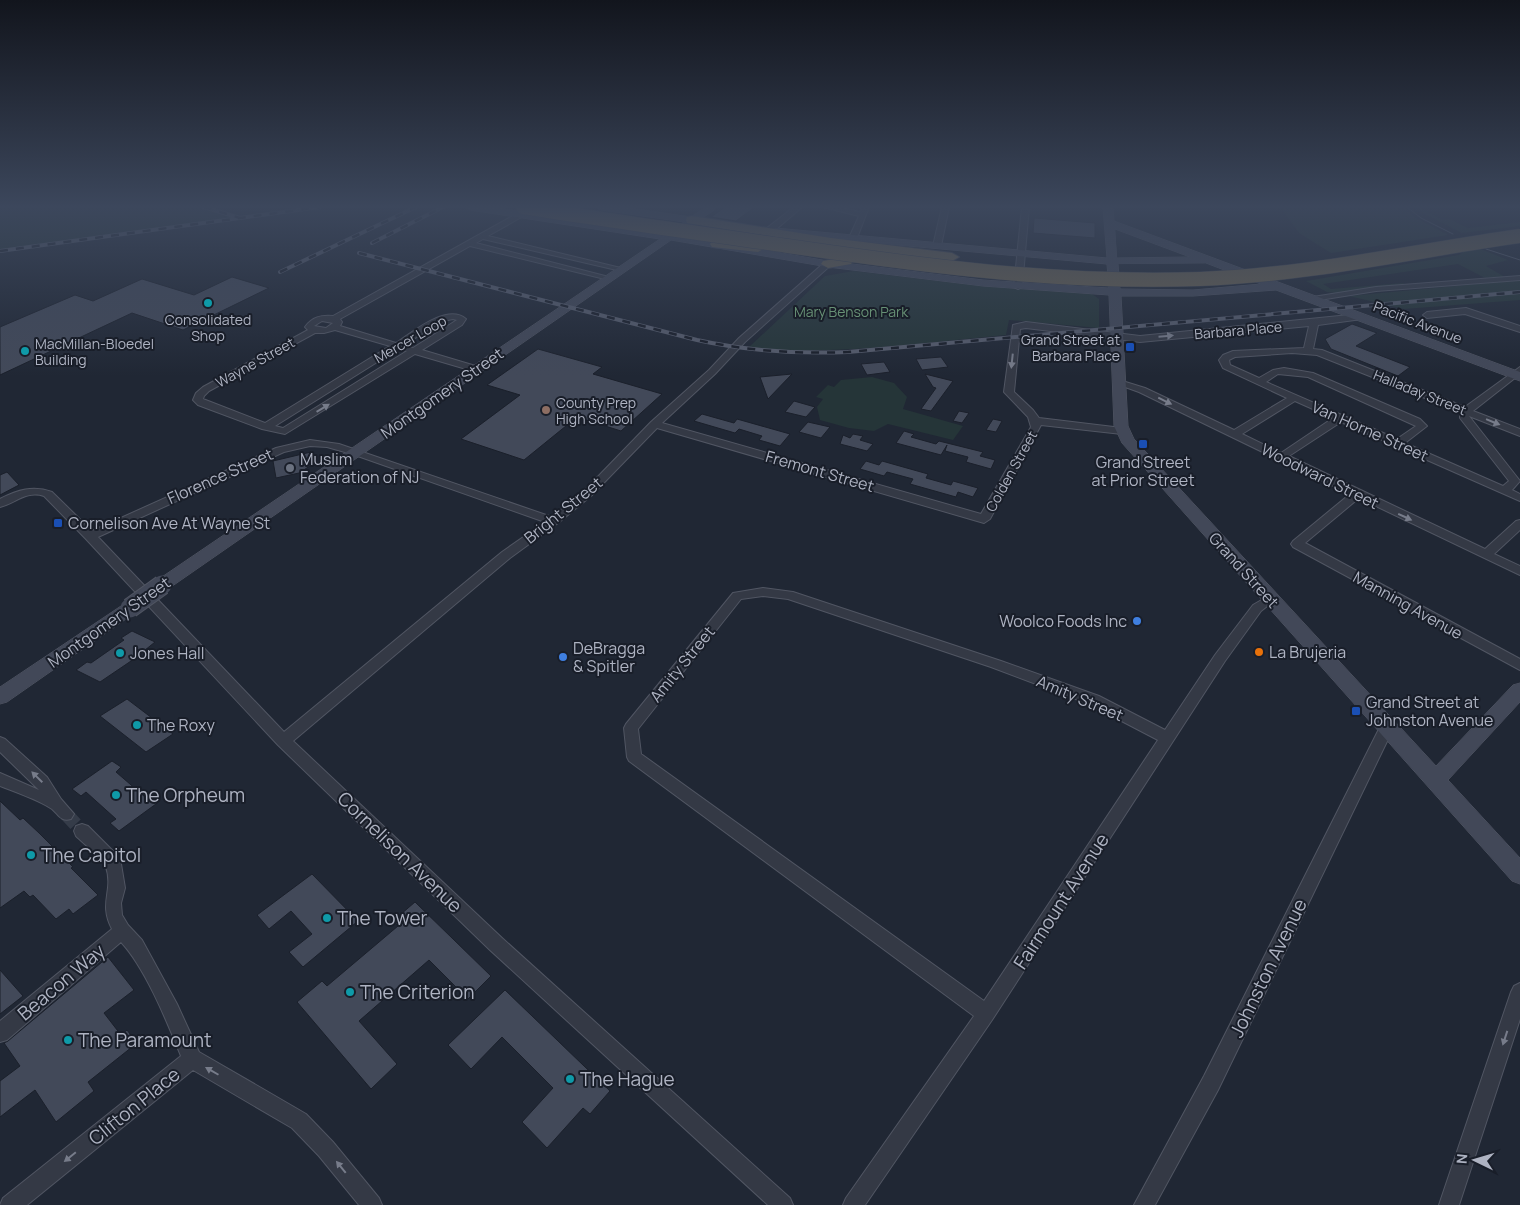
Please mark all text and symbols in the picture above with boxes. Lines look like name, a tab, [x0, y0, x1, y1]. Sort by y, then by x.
street label: Pacific Avenue	[1371, 296, 1465, 348]
marker: Consolidated Shop	[202, 297, 214, 309]
park label: Mary Benson Park	[794, 302, 909, 321]
place label: Consolidated Shop	[165, 310, 251, 345]
street label: Mercer Loop	[370, 311, 450, 367]
street label: Barbara Place	[1193, 317, 1283, 343]
place label: Grand Street at Barbara Place	[1021, 330, 1120, 365]
street label: Wayne Street	[212, 332, 298, 392]
one-way arrow	[1159, 332, 1175, 340]
place label: MacMillan-Bloedel Building	[35, 334, 154, 369]
marker: Grand Street at Barbara Place	[1124, 341, 1136, 353]
street label: Montgomery Street	[376, 342, 508, 444]
marker: MacMillan-Bloedel Building	[19, 345, 31, 357]
one-way arrow	[1008, 353, 1016, 369]
street label: Halladay Street	[1371, 365, 1470, 419]
place label: County Prep High School	[556, 393, 636, 428]
street label: Van Horne Street	[1308, 395, 1432, 467]
one-way arrow	[1157, 396, 1172, 405]
one-way arrow	[317, 403, 330, 412]
marker: County Prep High School	[540, 404, 552, 416]
one-way arrow	[1486, 419, 1500, 427]
street label: Colden Street	[981, 427, 1041, 515]
marker: Grand Street at Prior Street	[1137, 438, 1149, 450]
street label: Woodward Street	[1257, 438, 1383, 514]
street label: Florence Street	[164, 443, 276, 509]
street label: Fremont Street	[763, 445, 877, 497]
place label: Muslim Federation of NJ	[300, 448, 419, 488]
place label: Grand Street at Prior Street	[1091, 451, 1195, 491]
marker: Muslim Federation of NJ	[284, 462, 296, 474]
street label: Bright Street	[519, 472, 607, 548]
place label: Cornelison Ave At Wayne St	[68, 512, 270, 534]
one-way arrow	[1398, 513, 1413, 521]
marker: Cornelison Ave At Wayne St	[52, 517, 64, 529]
street label: Grand Street	[1204, 527, 1284, 613]
street label: Manning Avenue	[1349, 566, 1467, 644]
street label: Montgomery Street	[43, 571, 175, 673]
place label: Woolco Foods Inc	[999, 610, 1127, 632]
marker: Woolco Foods Inc	[1131, 615, 1143, 627]
street label: Amity Street	[644, 621, 720, 707]
place label: DeBragga & Spitler	[573, 637, 645, 677]
place label: La Brujeria	[1269, 641, 1346, 663]
place label: Jones Hall	[130, 642, 205, 664]
marker: La Brujeria	[1253, 646, 1265, 658]
marker: Jones Hall	[114, 647, 126, 659]
marker: DeBragga & Spitler	[557, 651, 569, 663]
street label: Amity Street	[1033, 670, 1127, 726]
place label: Grand Street at Johnston Avenue	[1366, 691, 1493, 731]
marker: Grand Street at Johnston Avenue	[1350, 705, 1362, 717]
place label: The Roxy	[147, 714, 215, 736]
marker: The Roxy	[131, 719, 143, 731]
one-way arrow	[31, 771, 43, 783]
place label: The Orpheum	[126, 782, 245, 808]
street label: Cornelison Avenue	[332, 786, 468, 918]
marker: The Orpheum	[110, 789, 122, 801]
street label: Fairmount Avenue	[1007, 828, 1115, 974]
place label: The Capitol	[41, 842, 141, 868]
marker: The Capitol	[25, 849, 37, 861]
street label: Johnston Avenue	[1223, 894, 1313, 1042]
place label: The Tower	[337, 905, 428, 931]
marker: The Tower	[321, 912, 333, 924]
street label: Beacon Way	[12, 938, 110, 1026]
place label: The Criterion	[360, 979, 475, 1005]
marker: The Criterion	[344, 986, 356, 998]
place label: The Paramount	[78, 1027, 212, 1053]
one-way arrow	[1500, 1031, 1508, 1046]
marker: The Paramount	[62, 1034, 74, 1046]
street label: Clifton Place	[83, 1061, 185, 1151]
place label: The Hague	[580, 1066, 675, 1092]
one-way arrow	[206, 1067, 219, 1076]
marker: The Hague	[564, 1073, 576, 1085]
north arrow	[1450, 1135, 1500, 1185]
one-way arrow	[64, 1152, 77, 1163]
text: N	[1452, 1153, 1471, 1165]
one-way arrow	[336, 1161, 347, 1173]

